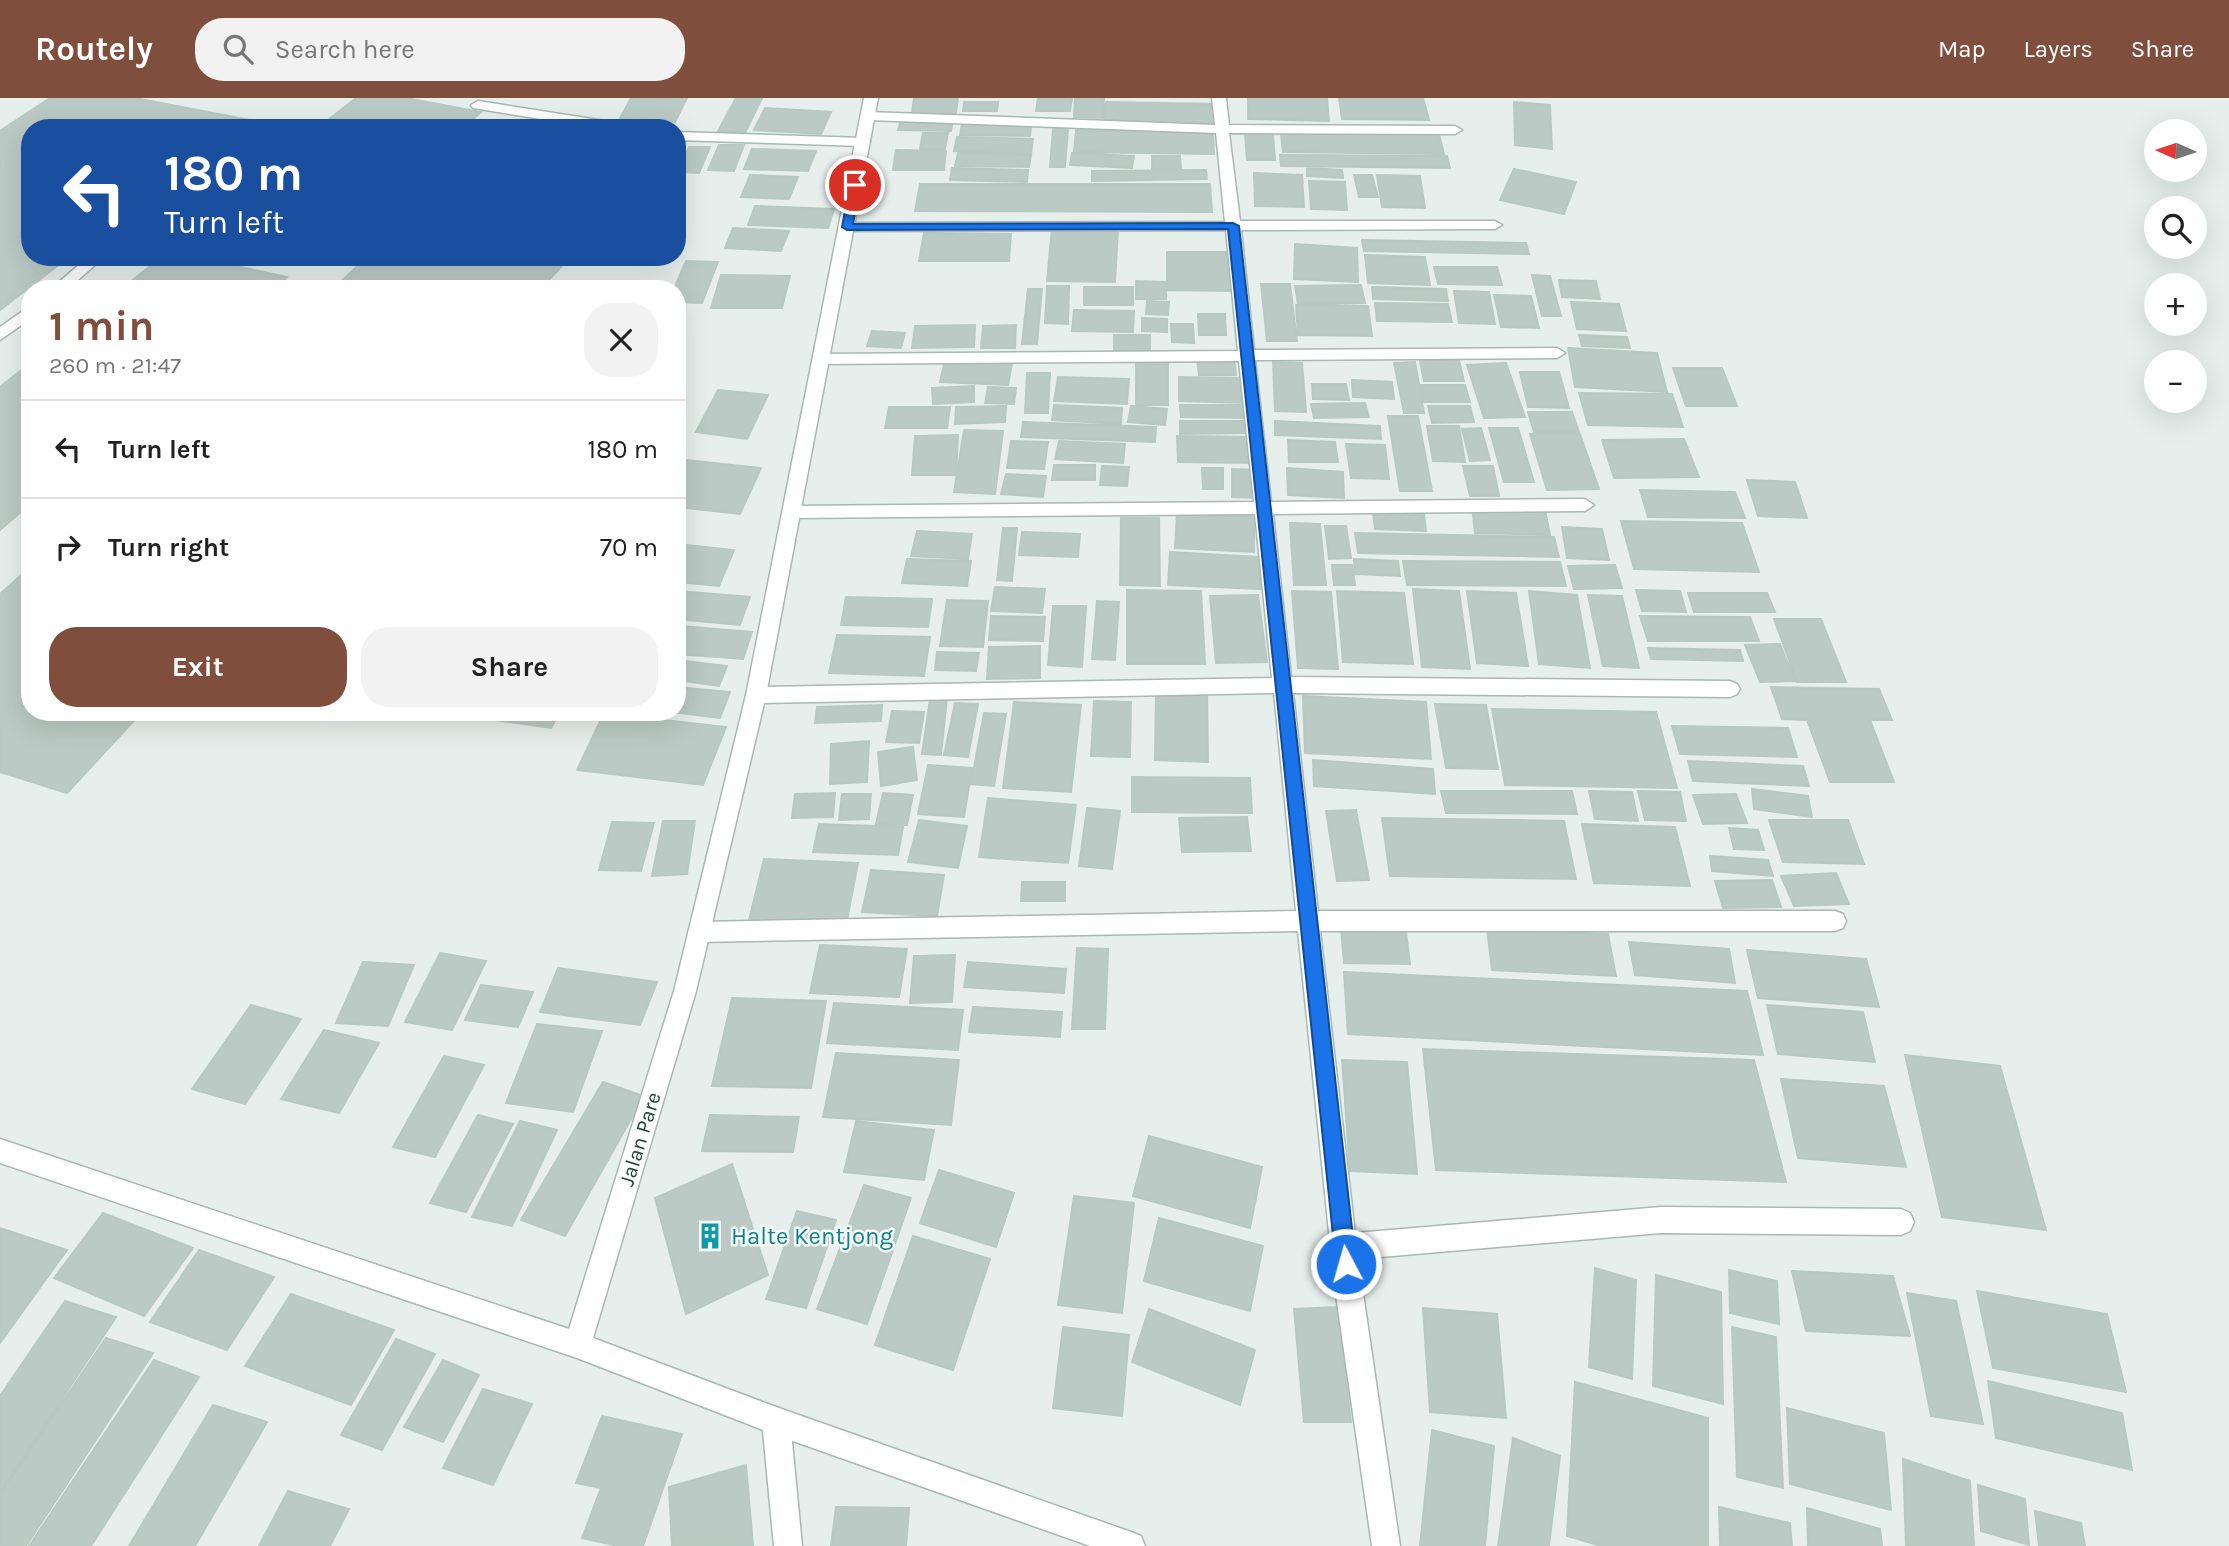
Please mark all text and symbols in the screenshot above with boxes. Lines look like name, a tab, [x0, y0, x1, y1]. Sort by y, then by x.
search box	[195, 18, 685, 81]
text: Routely	[35, 30, 153, 68]
icon: search	[219, 30, 257, 68]
text: Search here	[275, 34, 415, 65]
text: Map	[1938, 35, 1986, 63]
text: Layers	[2024, 35, 2093, 63]
text: Share	[2131, 35, 2194, 63]
north arrow	[2144, 119, 2207, 182]
map controls	[2144, 119, 2207, 413]
text: 180 m	[164, 145, 303, 202]
icon: left	[49, 147, 140, 238]
pin	[825, 155, 885, 215]
icon: arrive	[836, 166, 874, 204]
button: search	[2144, 196, 2207, 259]
text: Turn left	[164, 204, 284, 241]
button: +	[2144, 273, 2207, 336]
text: 1 min	[49, 301, 154, 351]
button: close	[584, 303, 658, 377]
button: −	[2144, 350, 2207, 413]
text: 260 m · 21:47	[49, 352, 181, 379]
icon: left	[49, 430, 87, 468]
text: Turn left	[108, 434, 210, 465]
text: 180 m	[588, 434, 658, 465]
icon: right	[49, 528, 87, 566]
text: Turn right	[108, 532, 229, 563]
text: 70 m	[600, 532, 658, 563]
button: Exit	[49, 627, 347, 707]
button: Share	[361, 627, 658, 707]
street label: Jalan Pare	[614, 1089, 666, 1189]
building icon: Halte Kentjong	[695, 1221, 725, 1251]
place label: Halte Kentjong	[731, 1222, 894, 1250]
position arrow	[1309, 1227, 1383, 1301]

